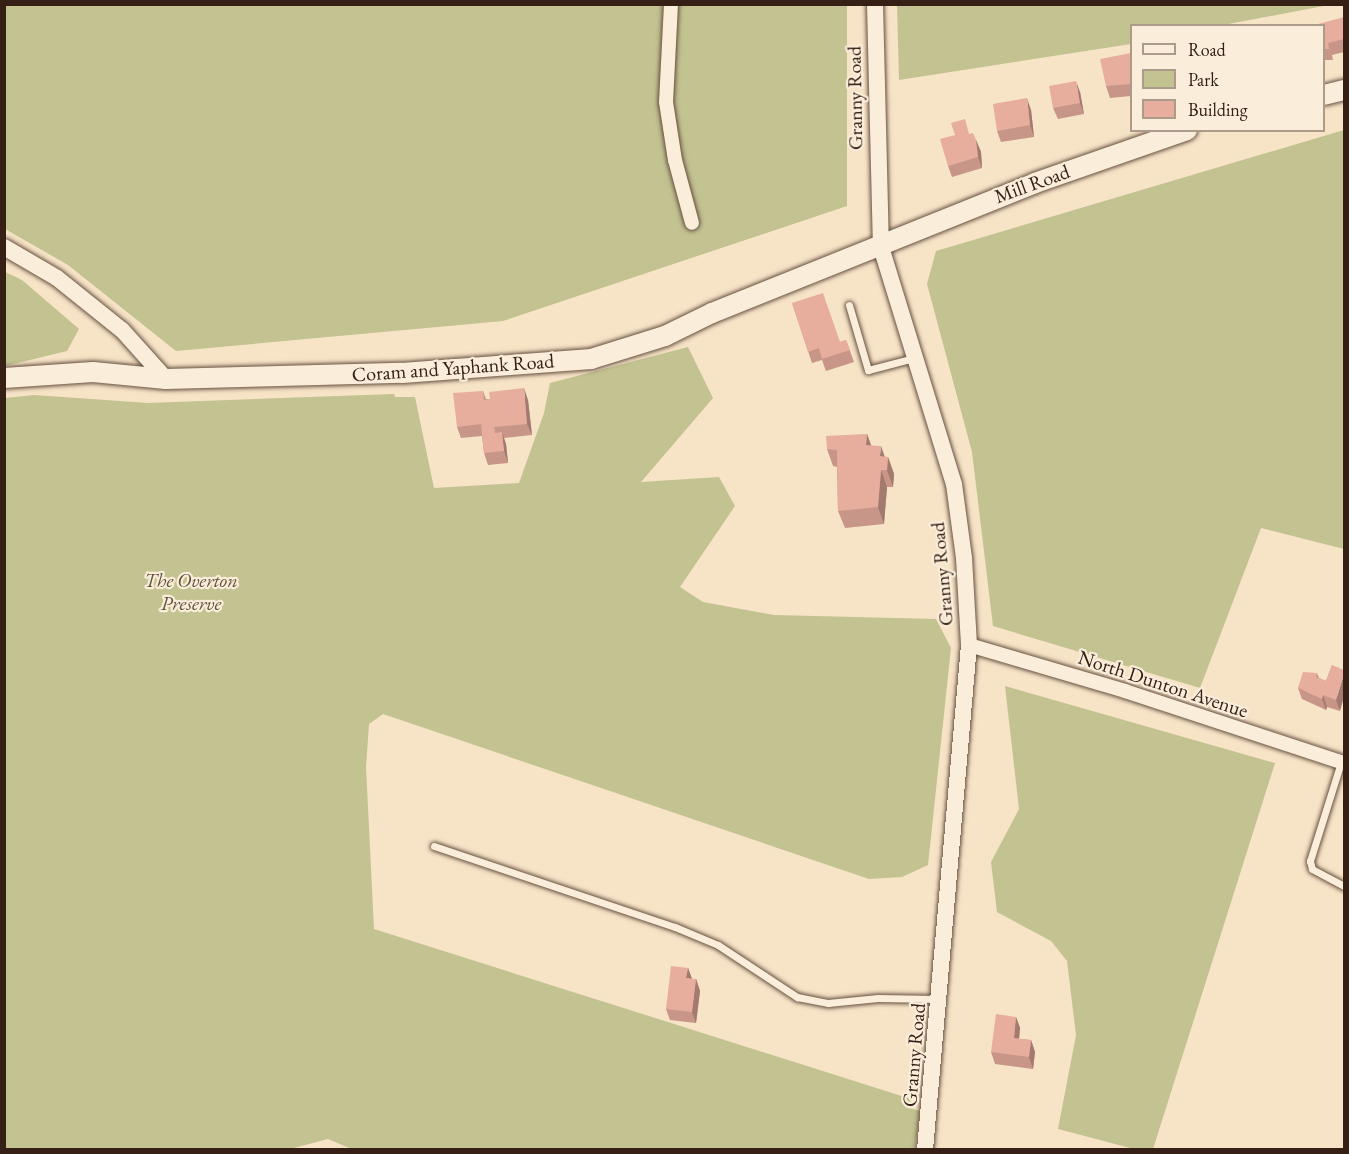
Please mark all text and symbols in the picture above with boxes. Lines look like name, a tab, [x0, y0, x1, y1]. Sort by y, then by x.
legend	[1130, 24, 1325, 132]
text: Road	[1188, 38, 1226, 61]
street label: Granny Road	[842, 46, 868, 150]
text: Park	[1188, 68, 1219, 91]
text: Building	[1188, 98, 1248, 121]
street label: Mill Road	[991, 159, 1073, 209]
street label: Coram and Yaphank Road	[351, 349, 555, 387]
street label: Granny Road	[926, 521, 958, 627]
park label: The Overton Preserve	[144, 569, 238, 616]
street label: North Dunton Avenue	[1075, 645, 1251, 723]
street label: Granny Road	[898, 1002, 930, 1108]

